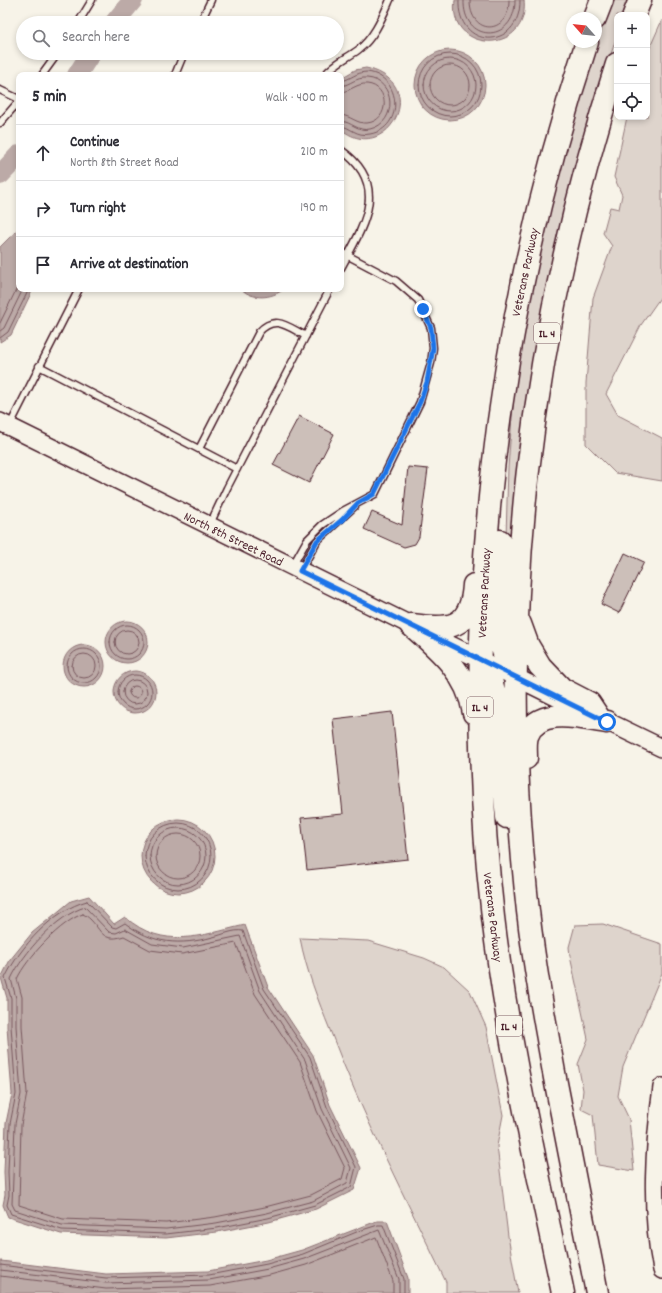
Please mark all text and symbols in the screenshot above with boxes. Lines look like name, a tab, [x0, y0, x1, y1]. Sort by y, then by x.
north arrow	[566, 12, 602, 48]
map controls	[614, 12, 650, 120]
button: +	[614, 12, 650, 48]
search box	[16, 16, 344, 60]
icon: search	[30, 27, 52, 49]
text: Search here	[62, 27, 130, 49]
button: −	[614, 48, 650, 84]
button: locate	[614, 84, 650, 120]
text: 5 min	[32, 86, 66, 110]
text: Walk · 400 m	[266, 89, 328, 108]
text: Continue	[70, 132, 119, 154]
icon: ahead	[32, 142, 54, 164]
text: 210 m	[300, 143, 328, 162]
text: North 8th Street Road	[70, 154, 179, 173]
icon: right	[32, 198, 54, 220]
text: Turn right	[70, 198, 126, 220]
text: 190 m	[300, 199, 328, 218]
street label: Veterans Parkway	[508, 226, 545, 318]
icon: arrive	[32, 254, 54, 276]
text: Arrive at destination	[70, 254, 188, 276]
route end	[414, 300, 432, 318]
road number: IL 4	[534, 323, 560, 343]
street label: North 8th Street Road	[180, 508, 286, 573]
street label: Veterans Parkway	[474, 547, 497, 638]
road number: IL 4	[467, 697, 493, 717]
route start	[598, 713, 616, 731]
street label: Veterans Parkway	[477, 872, 507, 964]
road number: IL 4	[496, 1016, 522, 1036]

